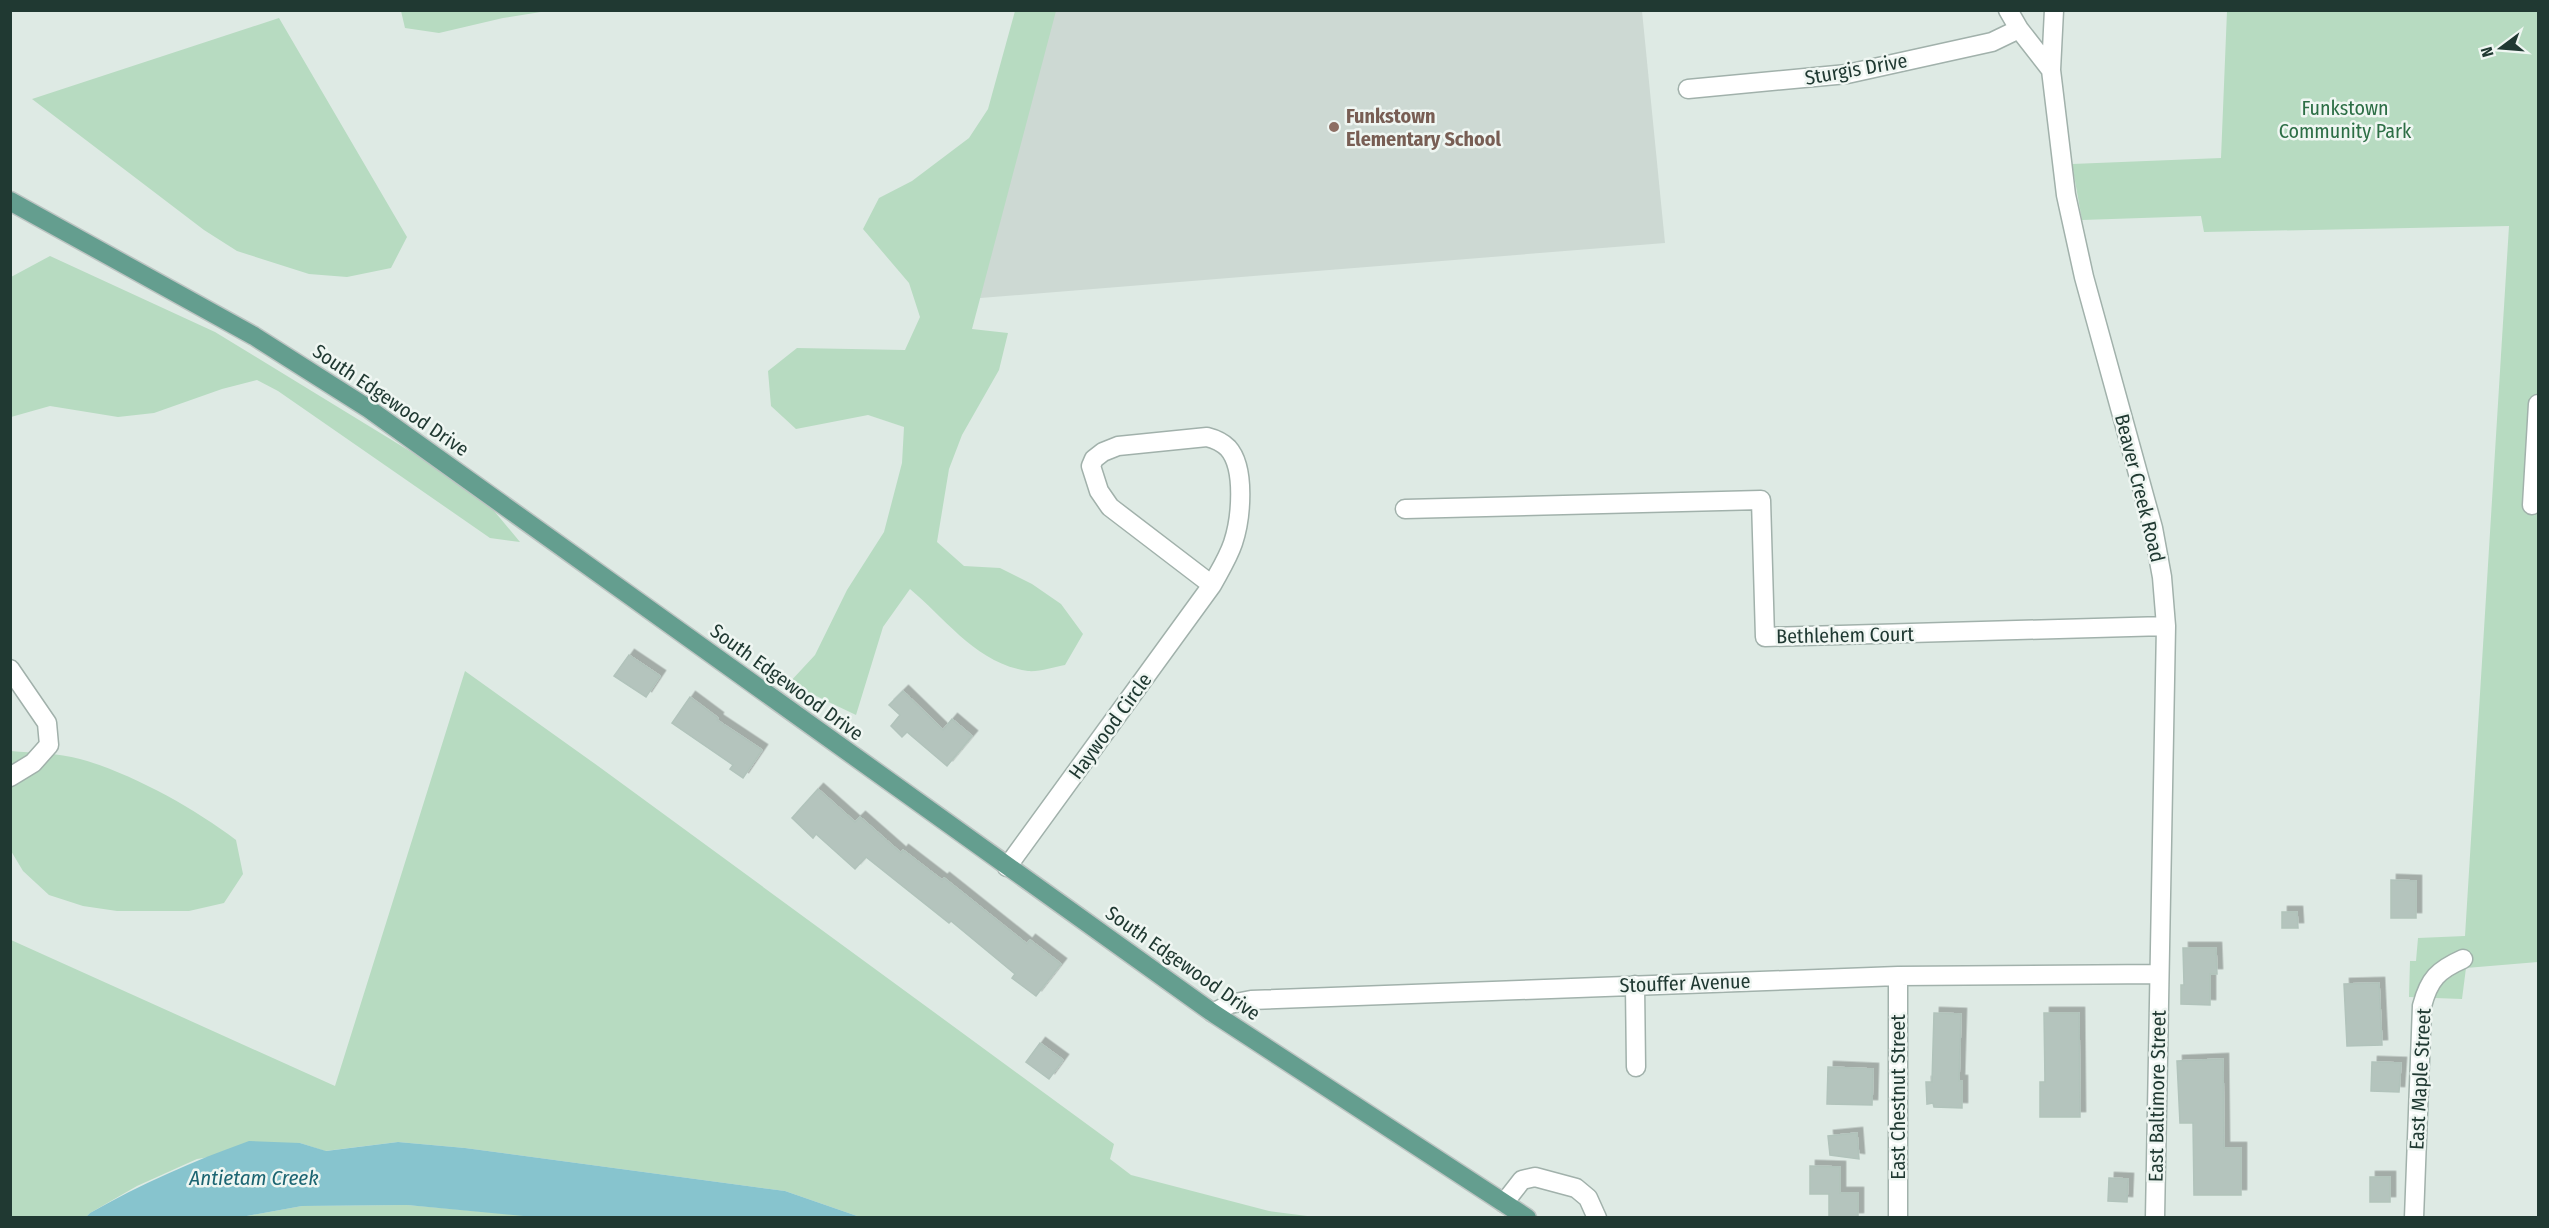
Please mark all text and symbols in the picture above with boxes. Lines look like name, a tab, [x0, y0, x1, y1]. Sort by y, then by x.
north arrow	[2471, 18, 2531, 78]
text: N	[2477, 45, 2498, 59]
street label: Sturgis Drive	[1803, 48, 1909, 90]
park label: Funkstown Community Park	[2279, 96, 2412, 143]
place label: Funkstown Elementary School	[1346, 104, 1501, 151]
marker: Funkstown Elementary School	[1327, 120, 1341, 134]
street label: South Edgewood Drive	[308, 339, 474, 461]
street label: Beaver Creek Road	[2110, 411, 2170, 565]
street label: South Edgewood Drive	[706, 618, 868, 746]
street label: Bethlehem Court	[1776, 622, 1915, 648]
street label: Haywood Circle	[1063, 668, 1157, 784]
street label: South Edgewood Drive	[1101, 901, 1265, 1025]
street label: Stouffer Avenue	[1619, 969, 1751, 997]
street label: East Maple Street	[2404, 1007, 2436, 1151]
street label: East Baltimore Street	[2144, 1009, 2171, 1182]
street label: East Chestnut Street	[1886, 1014, 1910, 1180]
water label: Antietam Creek	[188, 1165, 319, 1191]

